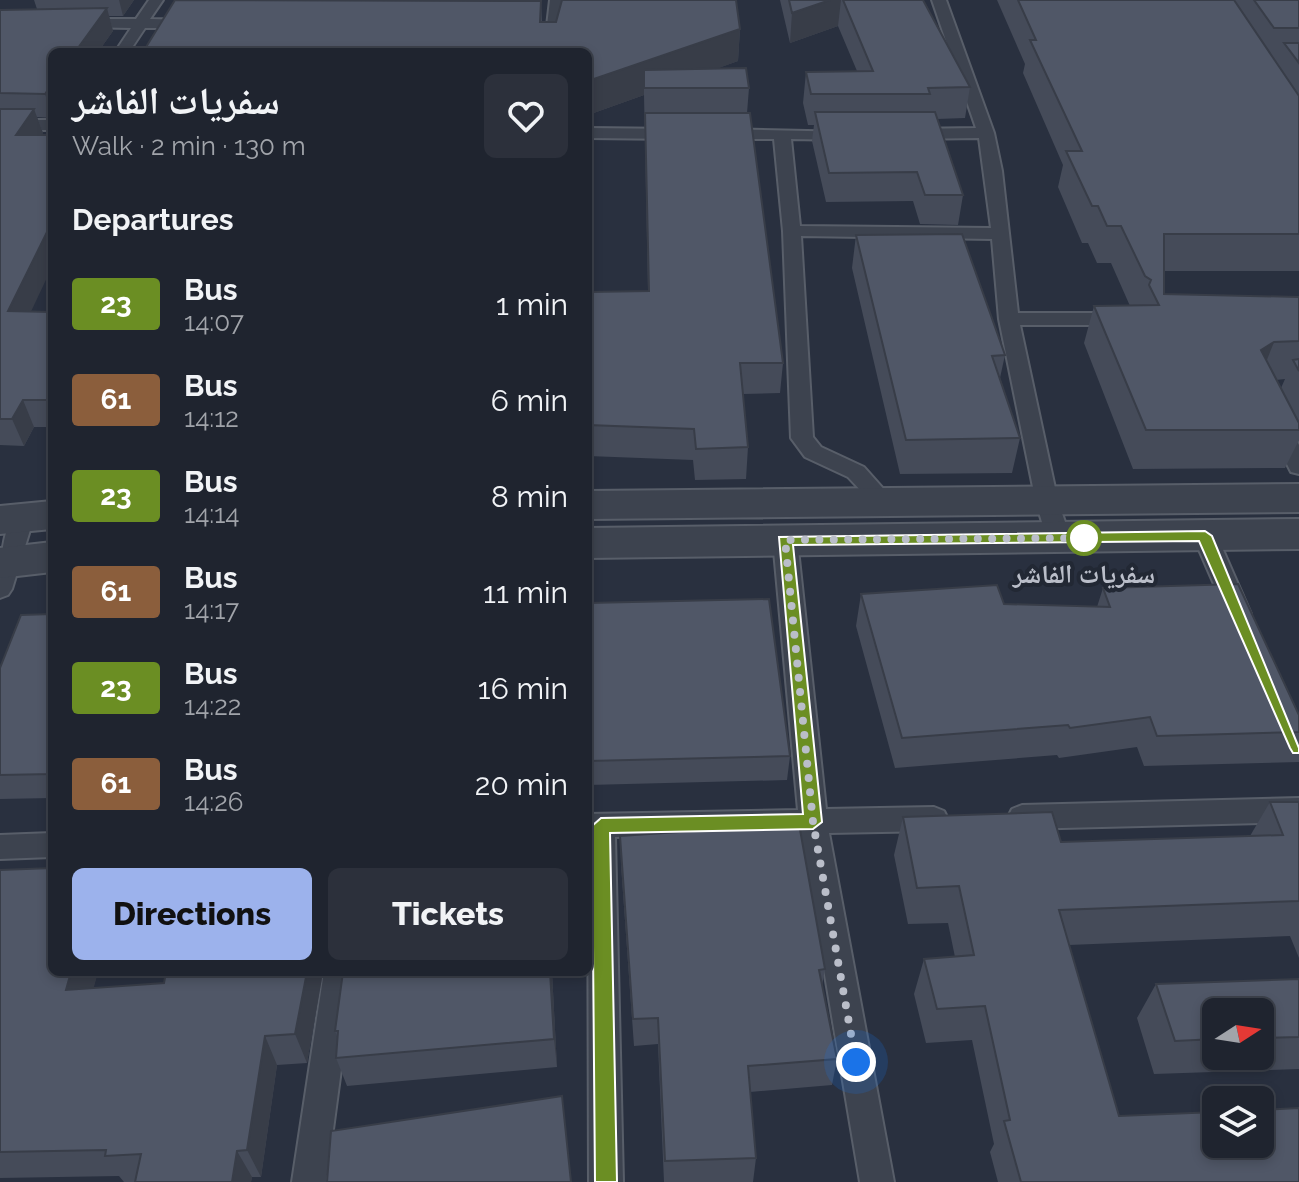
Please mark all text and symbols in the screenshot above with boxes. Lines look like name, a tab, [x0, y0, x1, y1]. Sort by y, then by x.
button: heart	[484, 74, 568, 158]
text: سفريات الفاشر	[72, 78, 280, 123]
text: Walk · 2 min · 130 m	[72, 131, 306, 161]
text: Departures	[72, 202, 234, 237]
text: Bus	[184, 272, 238, 307]
text: 23	[100, 287, 132, 320]
text: 1 min	[496, 287, 568, 322]
text: 14:07	[184, 307, 244, 337]
text: Bus	[184, 368, 238, 403]
text: 61	[101, 383, 131, 416]
text: 6 min	[491, 383, 568, 418]
text: 14:12	[184, 403, 239, 433]
text: Bus	[184, 464, 238, 499]
text: 23	[100, 479, 132, 512]
text: 8 min	[491, 479, 568, 514]
text: 14:14	[184, 499, 240, 529]
marker: سفريات الفاشر	[1067, 521, 1101, 555]
place label: سفريات الفاشر	[1012, 559, 1155, 589]
text: Bus	[184, 560, 238, 595]
text: 61	[101, 575, 131, 608]
text: 11 min	[483, 575, 568, 610]
text: 14:17	[184, 595, 239, 625]
text: Bus	[184, 656, 238, 691]
text: 23	[100, 671, 132, 704]
text: 16 min	[478, 671, 568, 706]
text: 14:22	[184, 691, 241, 721]
text: Bus	[184, 752, 238, 787]
text: 61	[101, 767, 131, 800]
text: 20 min	[475, 767, 568, 802]
text: 14:26	[184, 787, 243, 817]
button: Directions	[72, 868, 312, 960]
button: Tickets	[328, 868, 568, 960]
north arrow	[1202, 998, 1274, 1070]
map controls	[1202, 998, 1274, 1158]
your location	[836, 1042, 876, 1082]
button: layers	[1202, 1086, 1274, 1158]

